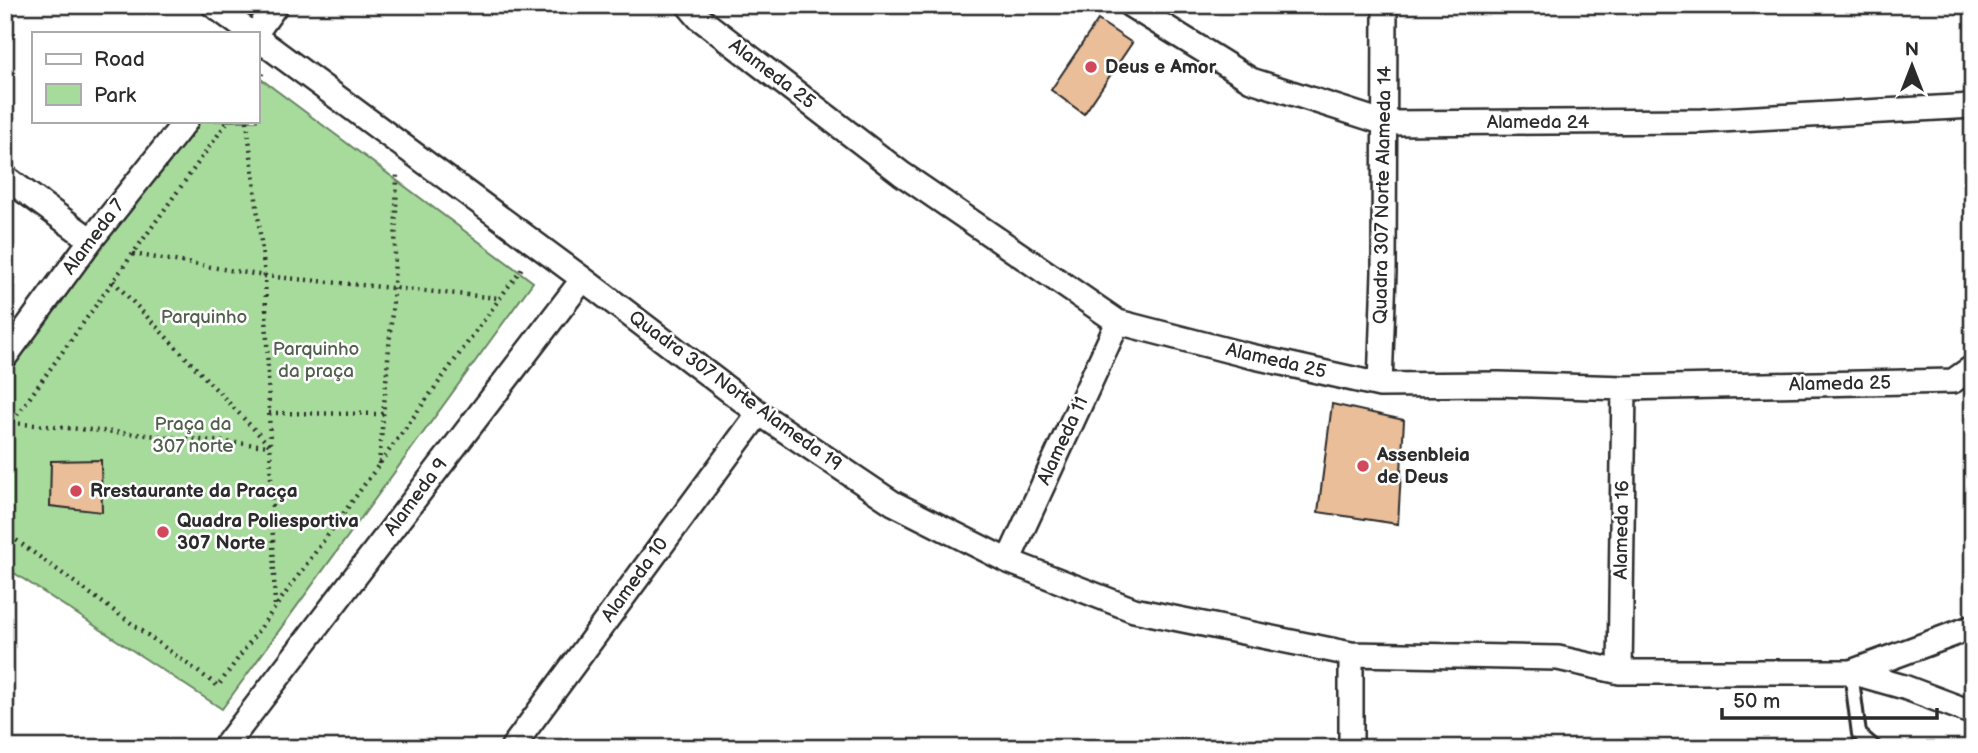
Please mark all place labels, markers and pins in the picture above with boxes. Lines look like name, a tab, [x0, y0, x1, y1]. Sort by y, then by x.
place label: Deus e Amor	[1105, 56, 1217, 79]
marker: Deus e Amor	[1083, 59, 1099, 75]
place label: Assenbleia de Deus	[1376, 444, 1470, 489]
marker: Assenbleia de Deus	[1355, 458, 1371, 474]
place label: Rrestaurante da Pracça	[90, 480, 298, 503]
marker: Rrestaurante da Pracça	[68, 483, 84, 499]
place label: Quadra Poliesportiva 307 Norte	[177, 510, 359, 555]
marker: Quadra Poliesportiva 307 Norte	[155, 524, 171, 540]

